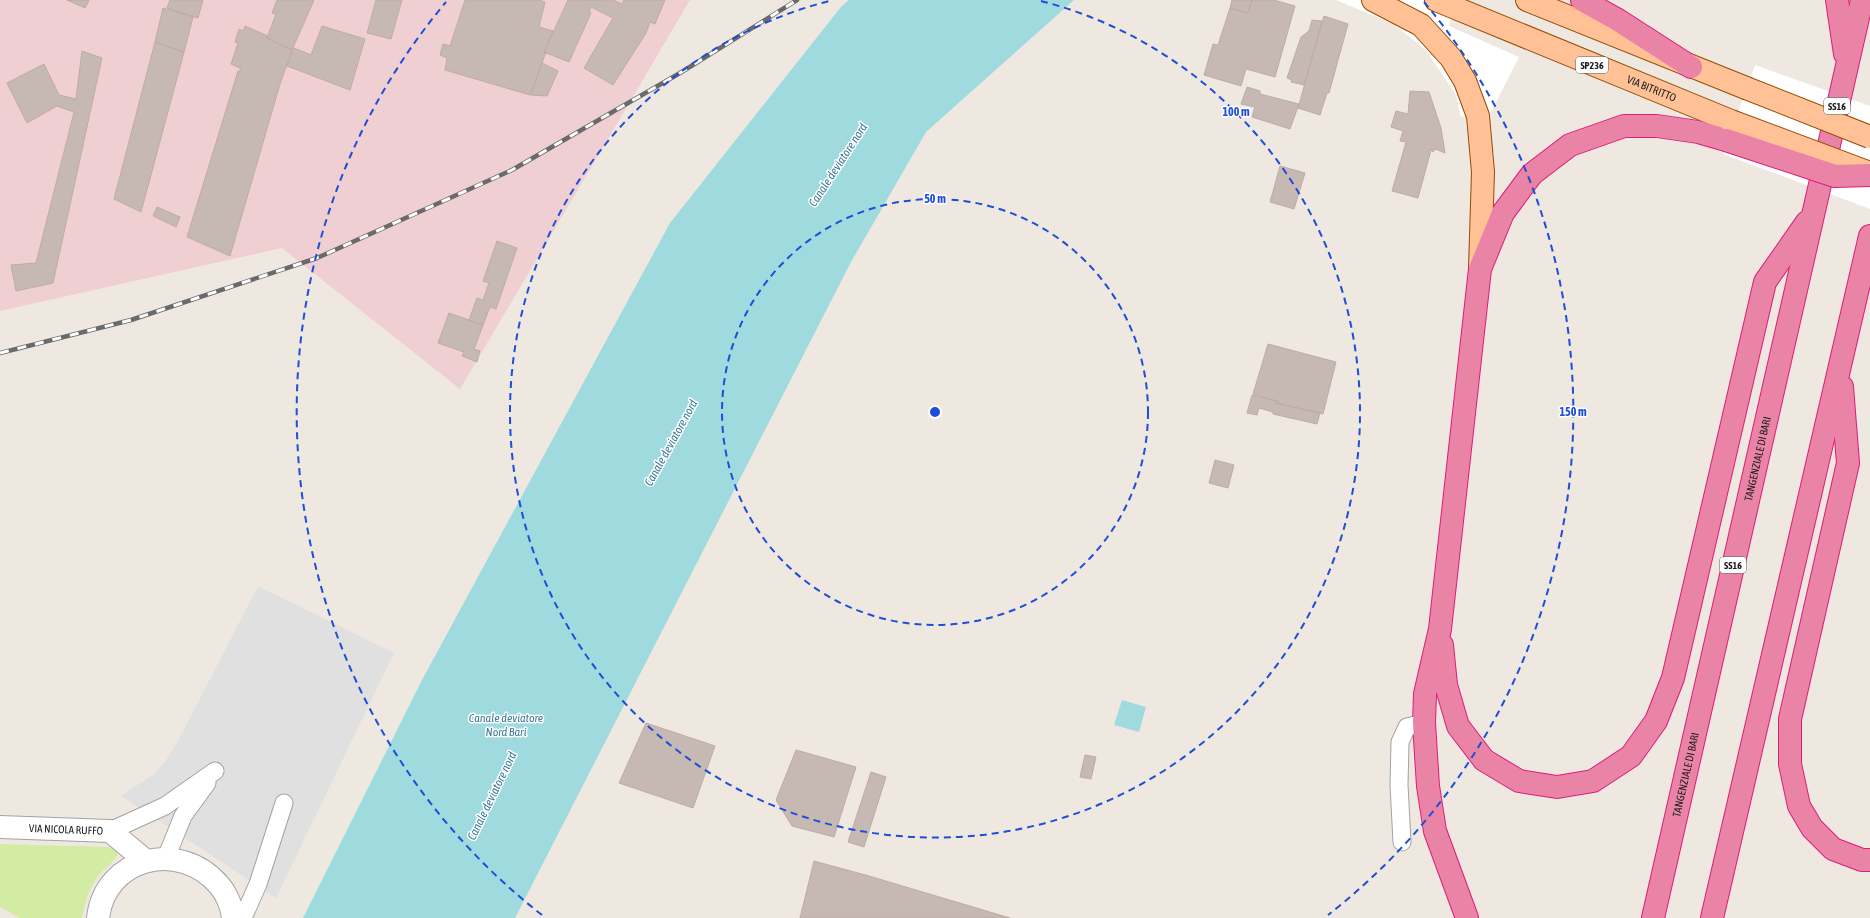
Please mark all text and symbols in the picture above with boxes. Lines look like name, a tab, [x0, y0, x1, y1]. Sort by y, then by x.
road number: SP236	[1576, 57, 1608, 73]
street label: VIA BITRITTO	[1625, 73, 1678, 104]
road number: SS16	[1824, 98, 1850, 114]
text: 100 m	[1222, 105, 1250, 119]
water label: Canale deviatore nord	[806, 121, 870, 209]
text: 50 m	[924, 192, 946, 206]
water label: Canale deviatore nord	[642, 397, 701, 489]
centre of rings	[928, 405, 942, 419]
text: 150 m	[1559, 405, 1587, 419]
street label: TANGENZIALE DI BARI	[1742, 415, 1773, 502]
road number: SS16	[1720, 557, 1746, 573]
water label: Canale deviatore Nord Bari	[469, 711, 544, 739]
street label: TANGENZIALE DI BARI	[1670, 731, 1701, 818]
water label: Canale deviatore nord	[465, 749, 520, 842]
street label: VIA NICOLA RUFFO	[29, 822, 103, 837]

